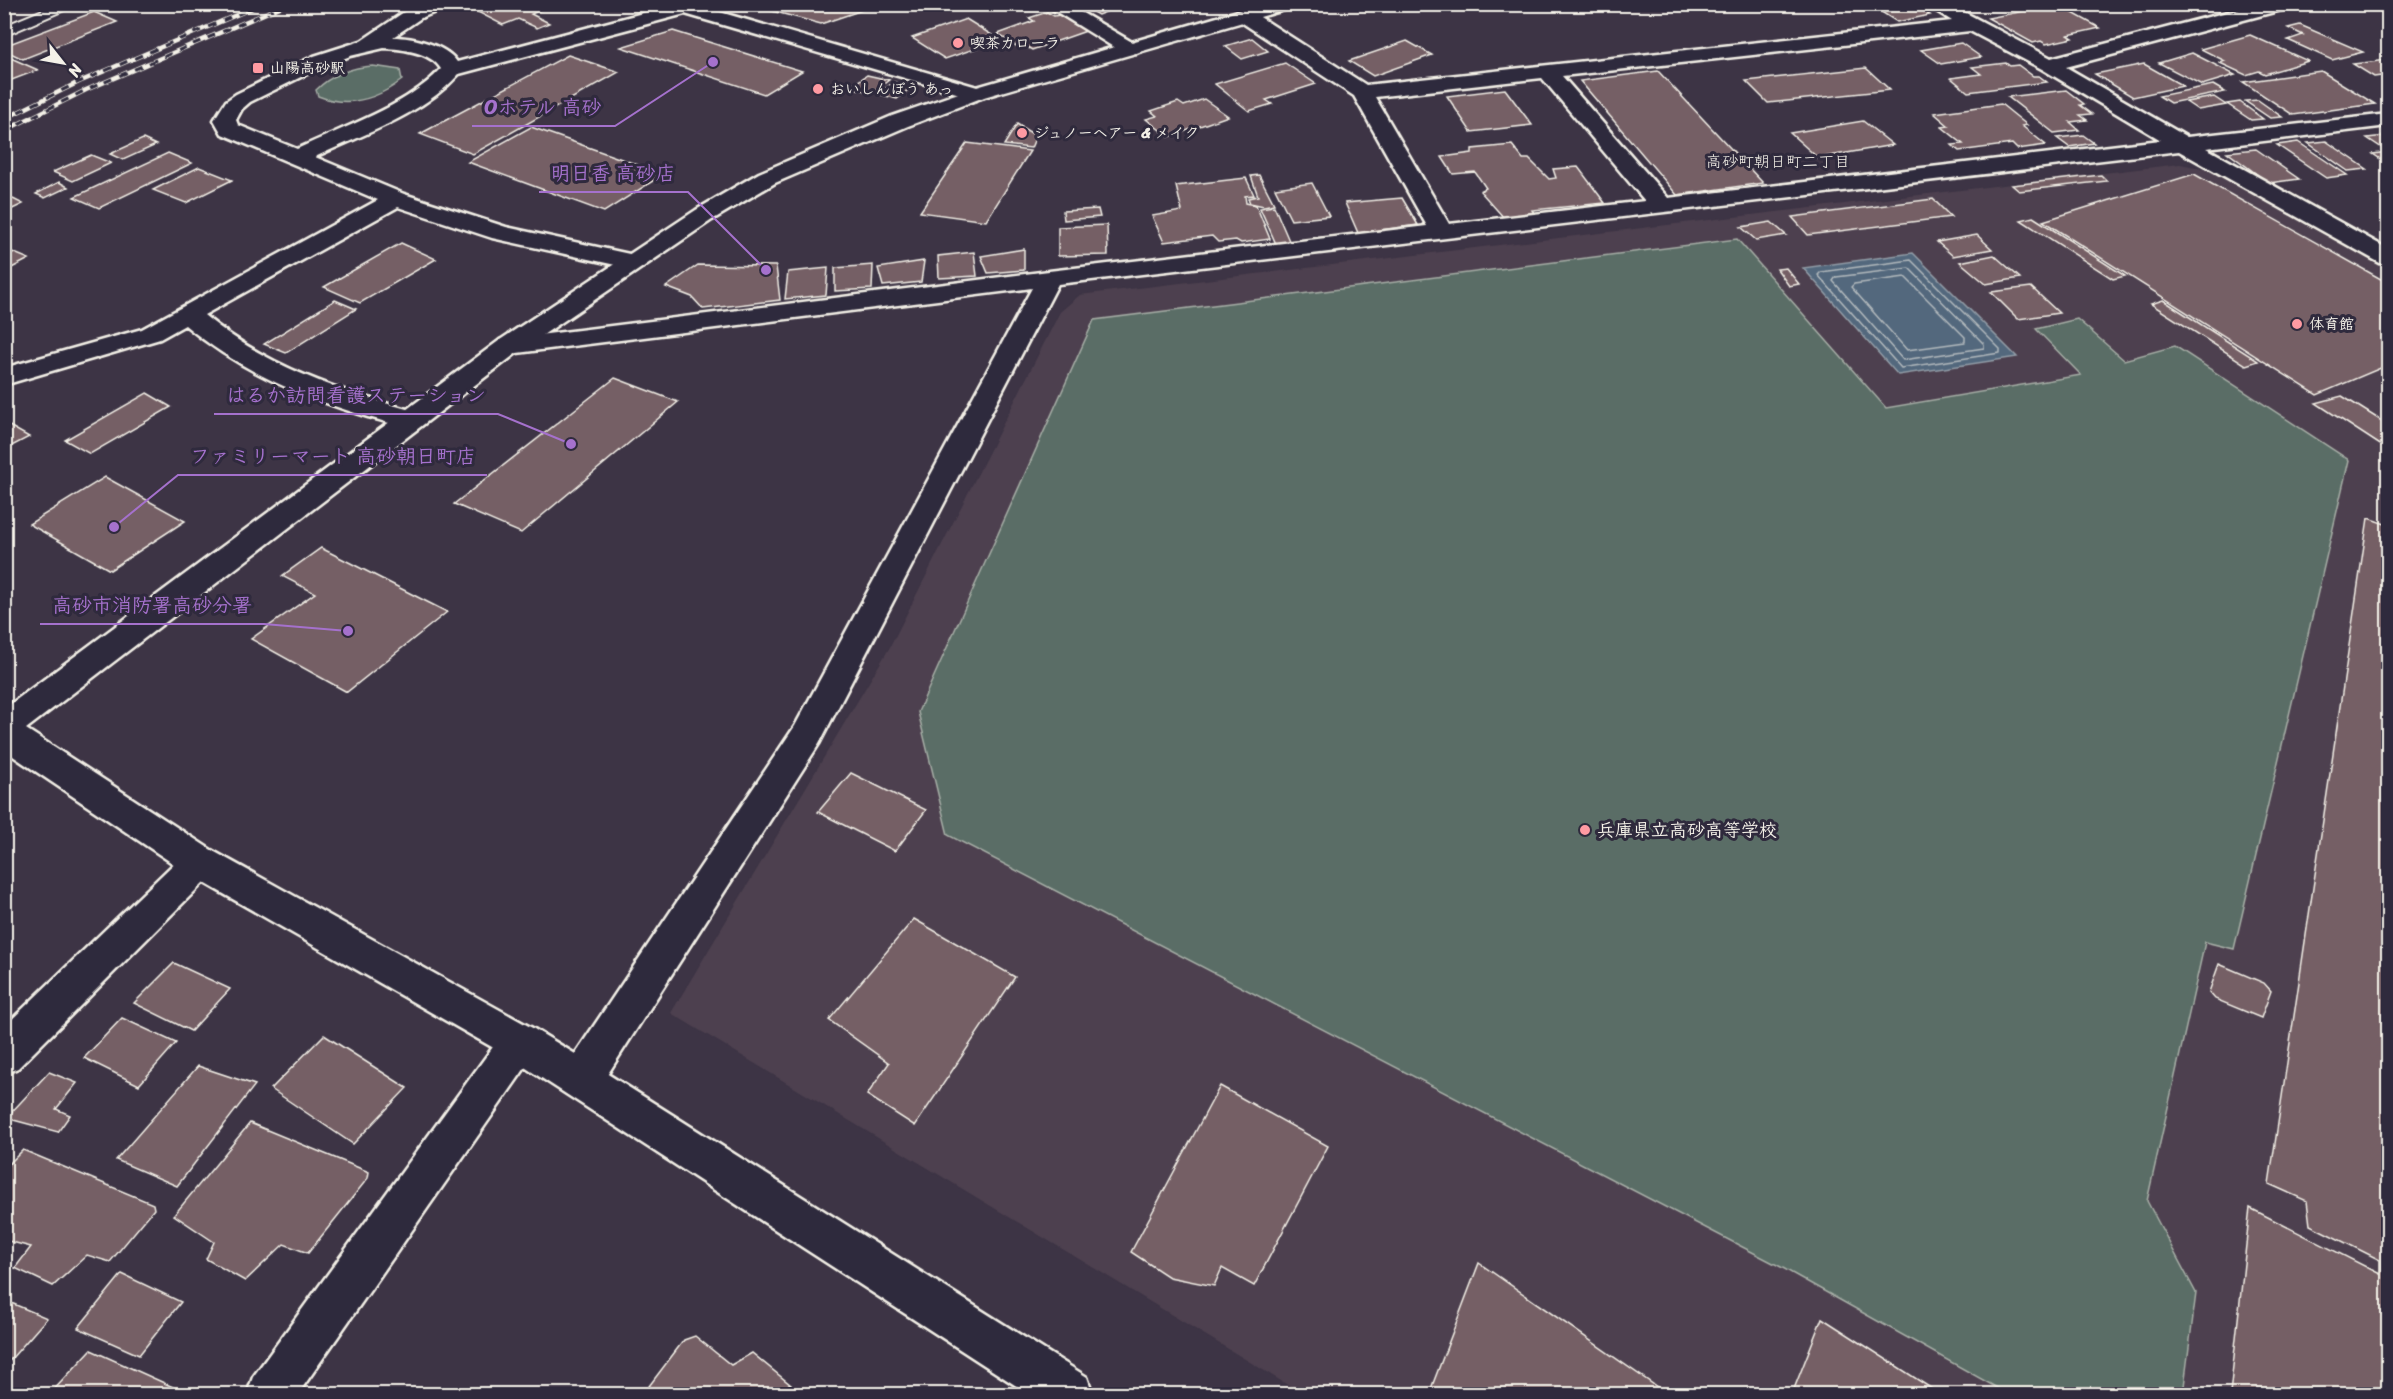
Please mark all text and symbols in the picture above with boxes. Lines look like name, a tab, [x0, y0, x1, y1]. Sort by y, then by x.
place label: 喫茶カローラ	[970, 30, 1060, 56]
north arrow	[33, 33, 93, 93]
marker: 喫茶カローラ	[951, 36, 965, 50]
place label: 山陽高砂駅	[270, 55, 345, 81]
text: N	[60, 57, 91, 83]
marker: 山陽高砂駅	[251, 61, 265, 75]
place label: おいしんぼう あっ	[830, 76, 954, 102]
marker: おいしんぼう あっ	[811, 82, 825, 96]
callout: Oホテル 高砂	[472, 88, 615, 126]
text: Oホテル 高砂	[485, 90, 601, 125]
place label: ジュノーヘアー & メイク	[1034, 120, 1199, 146]
marker: ジュノーヘアー & メイク	[1015, 126, 1029, 140]
district label: 高砂町朝日町二丁目	[1706, 147, 1850, 176]
callout: 明日香 高砂店	[539, 154, 688, 192]
text: 明日香 高砂店	[550, 156, 676, 191]
place label: 体育館	[2309, 311, 2354, 337]
marker: 体育館	[2290, 317, 2304, 331]
callout: はるか訪問看護ステーション	[214, 376, 498, 414]
text: はるか訪問看護ステーション	[226, 378, 486, 413]
callout: ファミリーマート 高砂朝日町店	[178, 437, 487, 475]
text: ファミリーマート 高砂朝日町店	[190, 439, 476, 474]
callout: 高砂市消防署高砂分署	[40, 586, 264, 624]
text: 高砂市消防署高砂分署	[52, 588, 252, 623]
place label: 兵庫県立高砂高等学校	[1597, 814, 1777, 846]
marker: 兵庫県立高砂高等学校	[1578, 823, 1592, 837]

